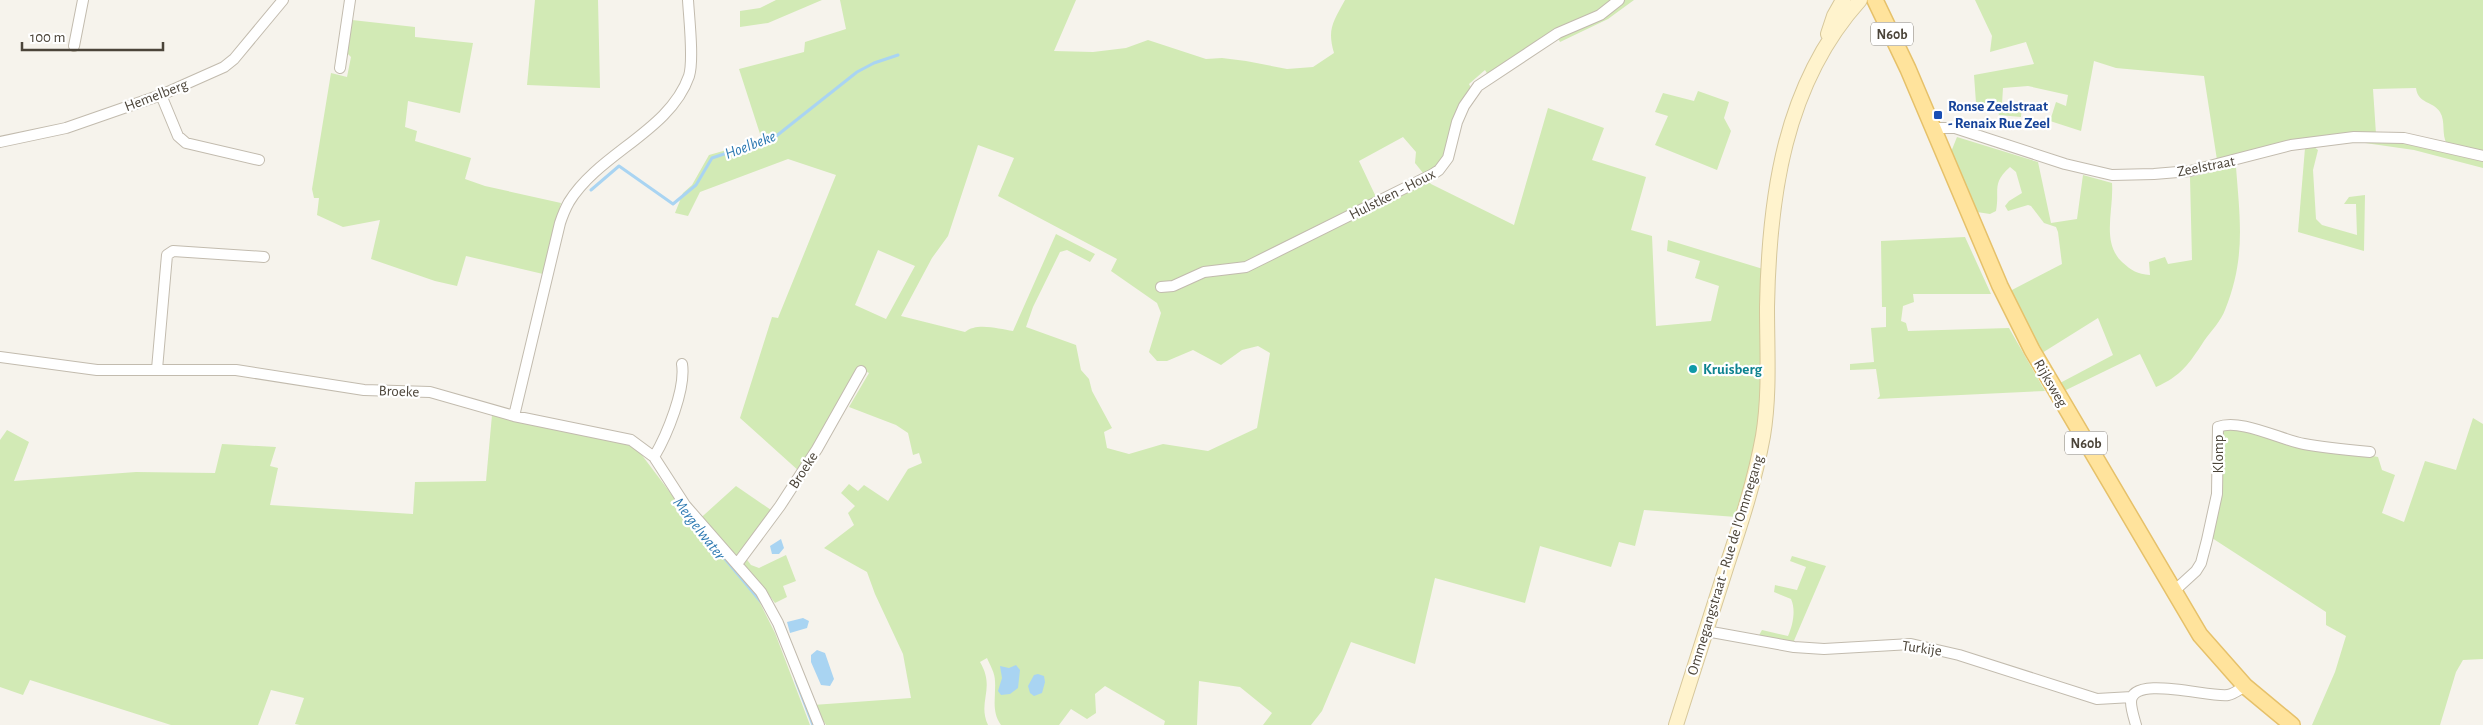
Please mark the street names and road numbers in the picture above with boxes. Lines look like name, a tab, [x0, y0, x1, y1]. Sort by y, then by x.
road number: N60b	[1871, 22, 1913, 46]
street label: Hemelberg	[123, 76, 190, 114]
street label: Zeelstraat	[2176, 153, 2237, 179]
street label: Hulstken - Houx	[1347, 166, 1438, 222]
street label: Rijksweg	[2031, 357, 2070, 410]
street label: Broeke	[378, 383, 420, 400]
road number: N60b	[2065, 432, 2107, 454]
street label: Klomp	[2211, 435, 2226, 473]
street label: Broeke	[786, 449, 821, 491]
street label: Ommegangstraat - Rue de l'Ommegang	[1685, 453, 1766, 677]
street label: Turkije	[1901, 638, 1943, 659]

